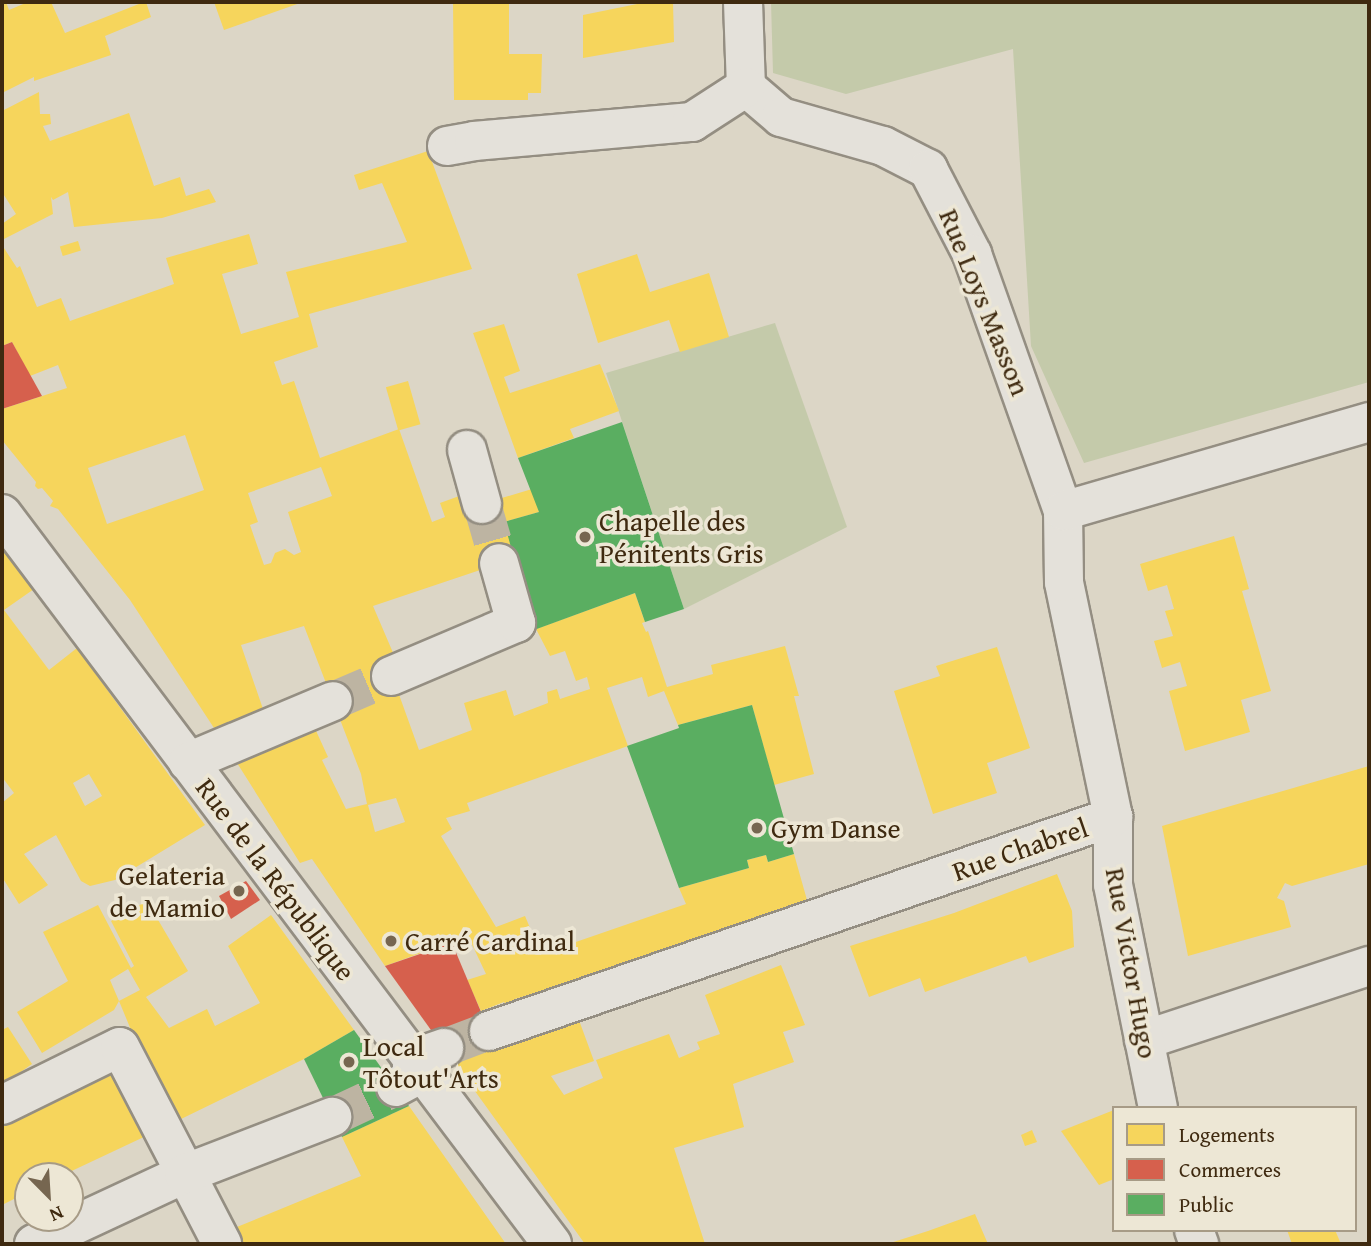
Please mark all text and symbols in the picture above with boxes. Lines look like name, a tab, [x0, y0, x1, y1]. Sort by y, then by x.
street label: Rue Loys Masson	[932, 204, 1038, 400]
place label: Chapelle des Pénitents Gris	[599, 504, 764, 570]
marker: Chapelle des Pénitents Gris	[577, 529, 593, 545]
street label: Rue de la République	[189, 771, 363, 987]
street label: Rue Chabrel	[948, 810, 1092, 888]
place label: Gym Danse	[771, 811, 901, 845]
marker: Gym Danse	[749, 820, 765, 836]
place label: Gelateria de Mamio	[110, 858, 225, 924]
street label: Rue Victor Hugo	[1099, 865, 1165, 1061]
marker: Gelateria de Mamio	[231, 883, 247, 899]
place label: Carré Cardinal	[405, 924, 575, 958]
marker: Carré Cardinal	[383, 933, 399, 949]
place label: Local Tôtout'Arts	[363, 1029, 499, 1095]
marker: Local Tôtout'Arts	[341, 1054, 357, 1070]
legend	[1112, 1106, 1357, 1232]
text: Logements	[1179, 1119, 1275, 1150]
text: Commerces	[1179, 1154, 1281, 1185]
north arrow	[14, 1162, 84, 1232]
text: Public	[1179, 1189, 1234, 1220]
text: N	[45, 1199, 68, 1230]

